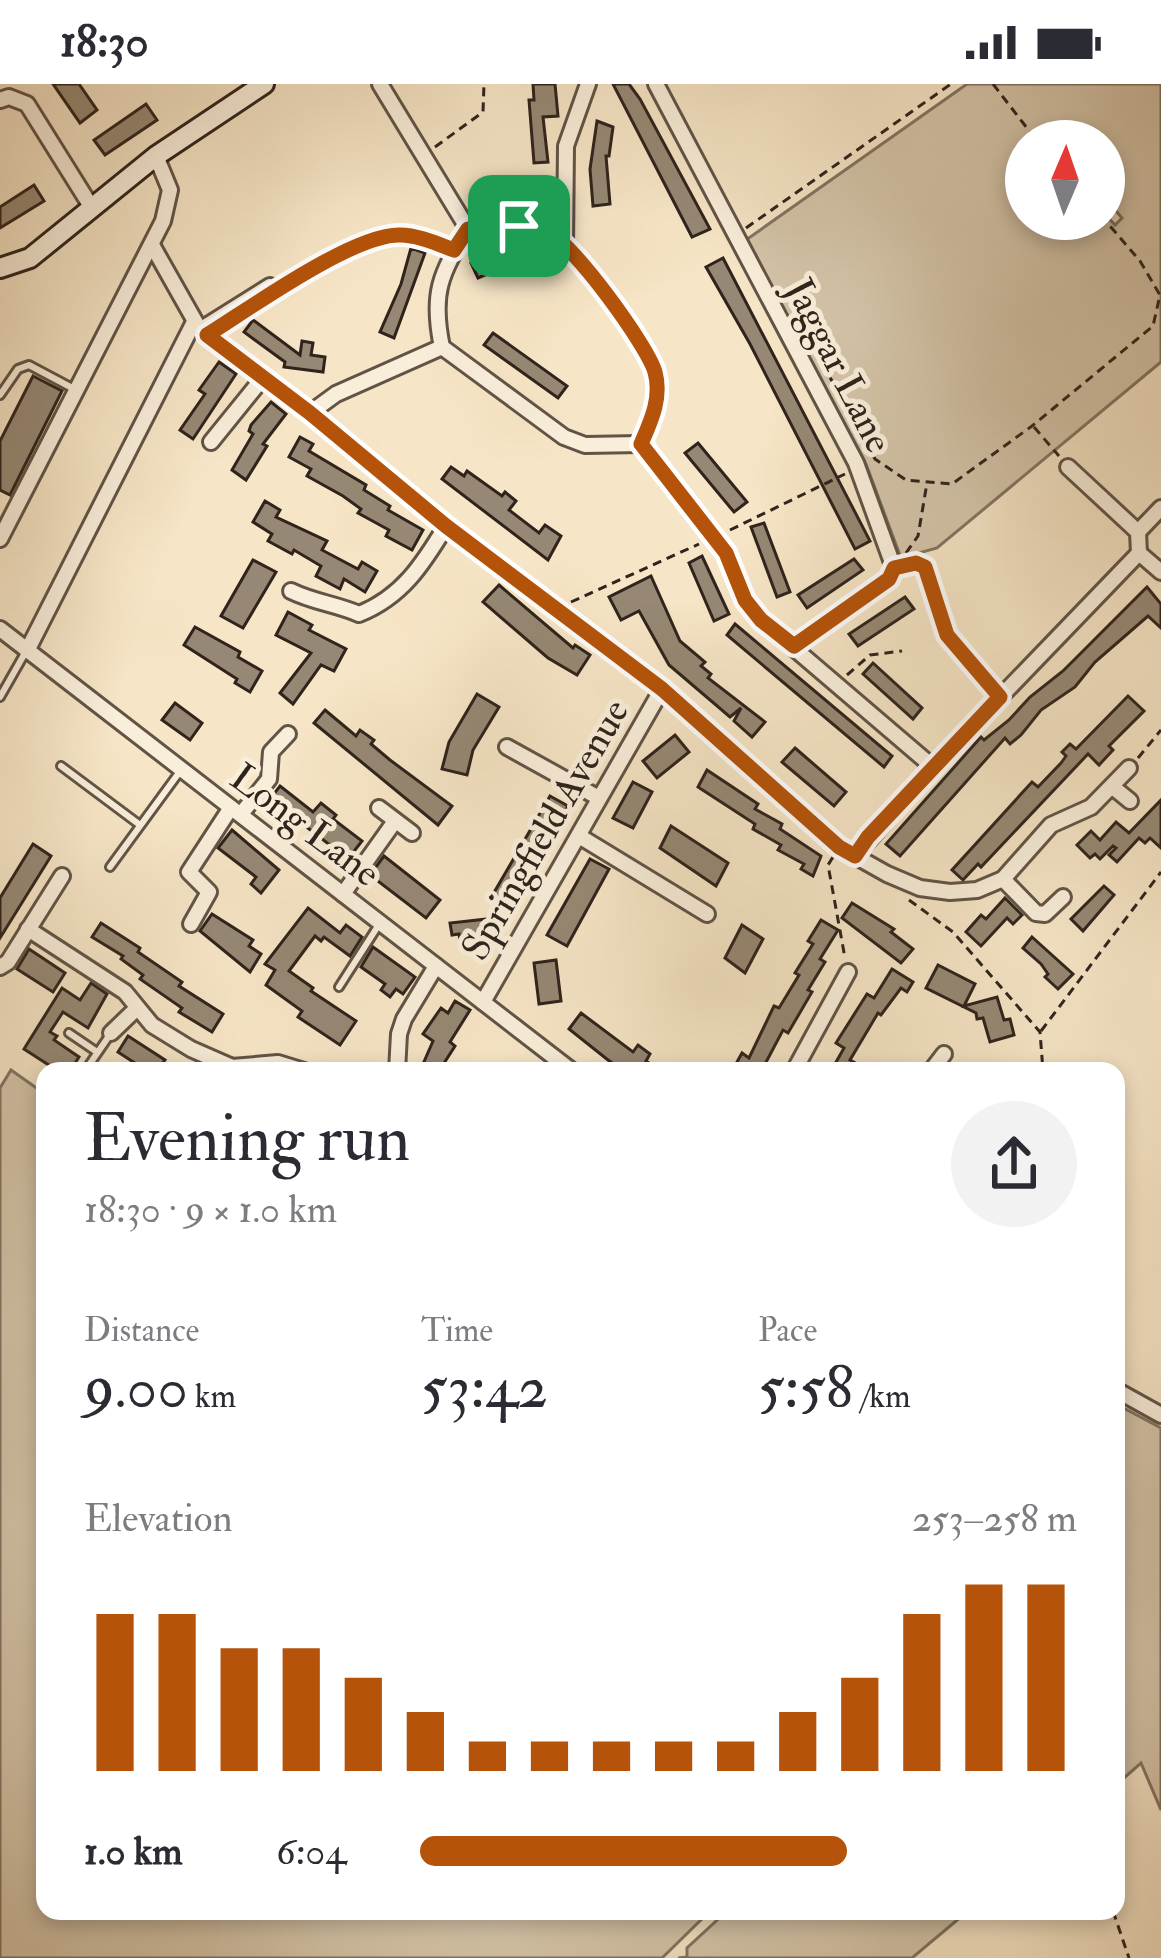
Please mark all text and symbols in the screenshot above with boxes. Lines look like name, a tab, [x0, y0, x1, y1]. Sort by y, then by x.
text: 18:30	[60, 14, 149, 70]
north arrow	[1005, 120, 1125, 240]
map controls	[1005, 120, 1125, 240]
pin	[468, 175, 570, 277]
icon: arrive	[486, 193, 552, 259]
street label: Jaggar Lane	[774, 270, 903, 461]
street label: Springfield Avenue	[451, 690, 640, 969]
street label: Long Lane	[220, 753, 390, 898]
text: Evening run	[84, 1098, 410, 1181]
button: share	[951, 1101, 1077, 1227]
text: 18:30 · 9 × 1.0 km	[84, 1185, 337, 1234]
text: Distance	[84, 1310, 199, 1351]
text: Time	[421, 1310, 493, 1351]
text: Pace	[758, 1310, 817, 1351]
text: 9.00	[84, 1351, 188, 1426]
text: 53:42	[421, 1351, 548, 1426]
text: 5:58	[758, 1351, 854, 1426]
text: km	[188, 1376, 236, 1417]
text: /km	[854, 1376, 911, 1417]
text: Elevation	[84, 1494, 233, 1543]
text: 253–258 m	[912, 1494, 1077, 1543]
text: 1.0 km	[84, 1827, 183, 1876]
text: 6:04	[276, 1827, 346, 1876]

